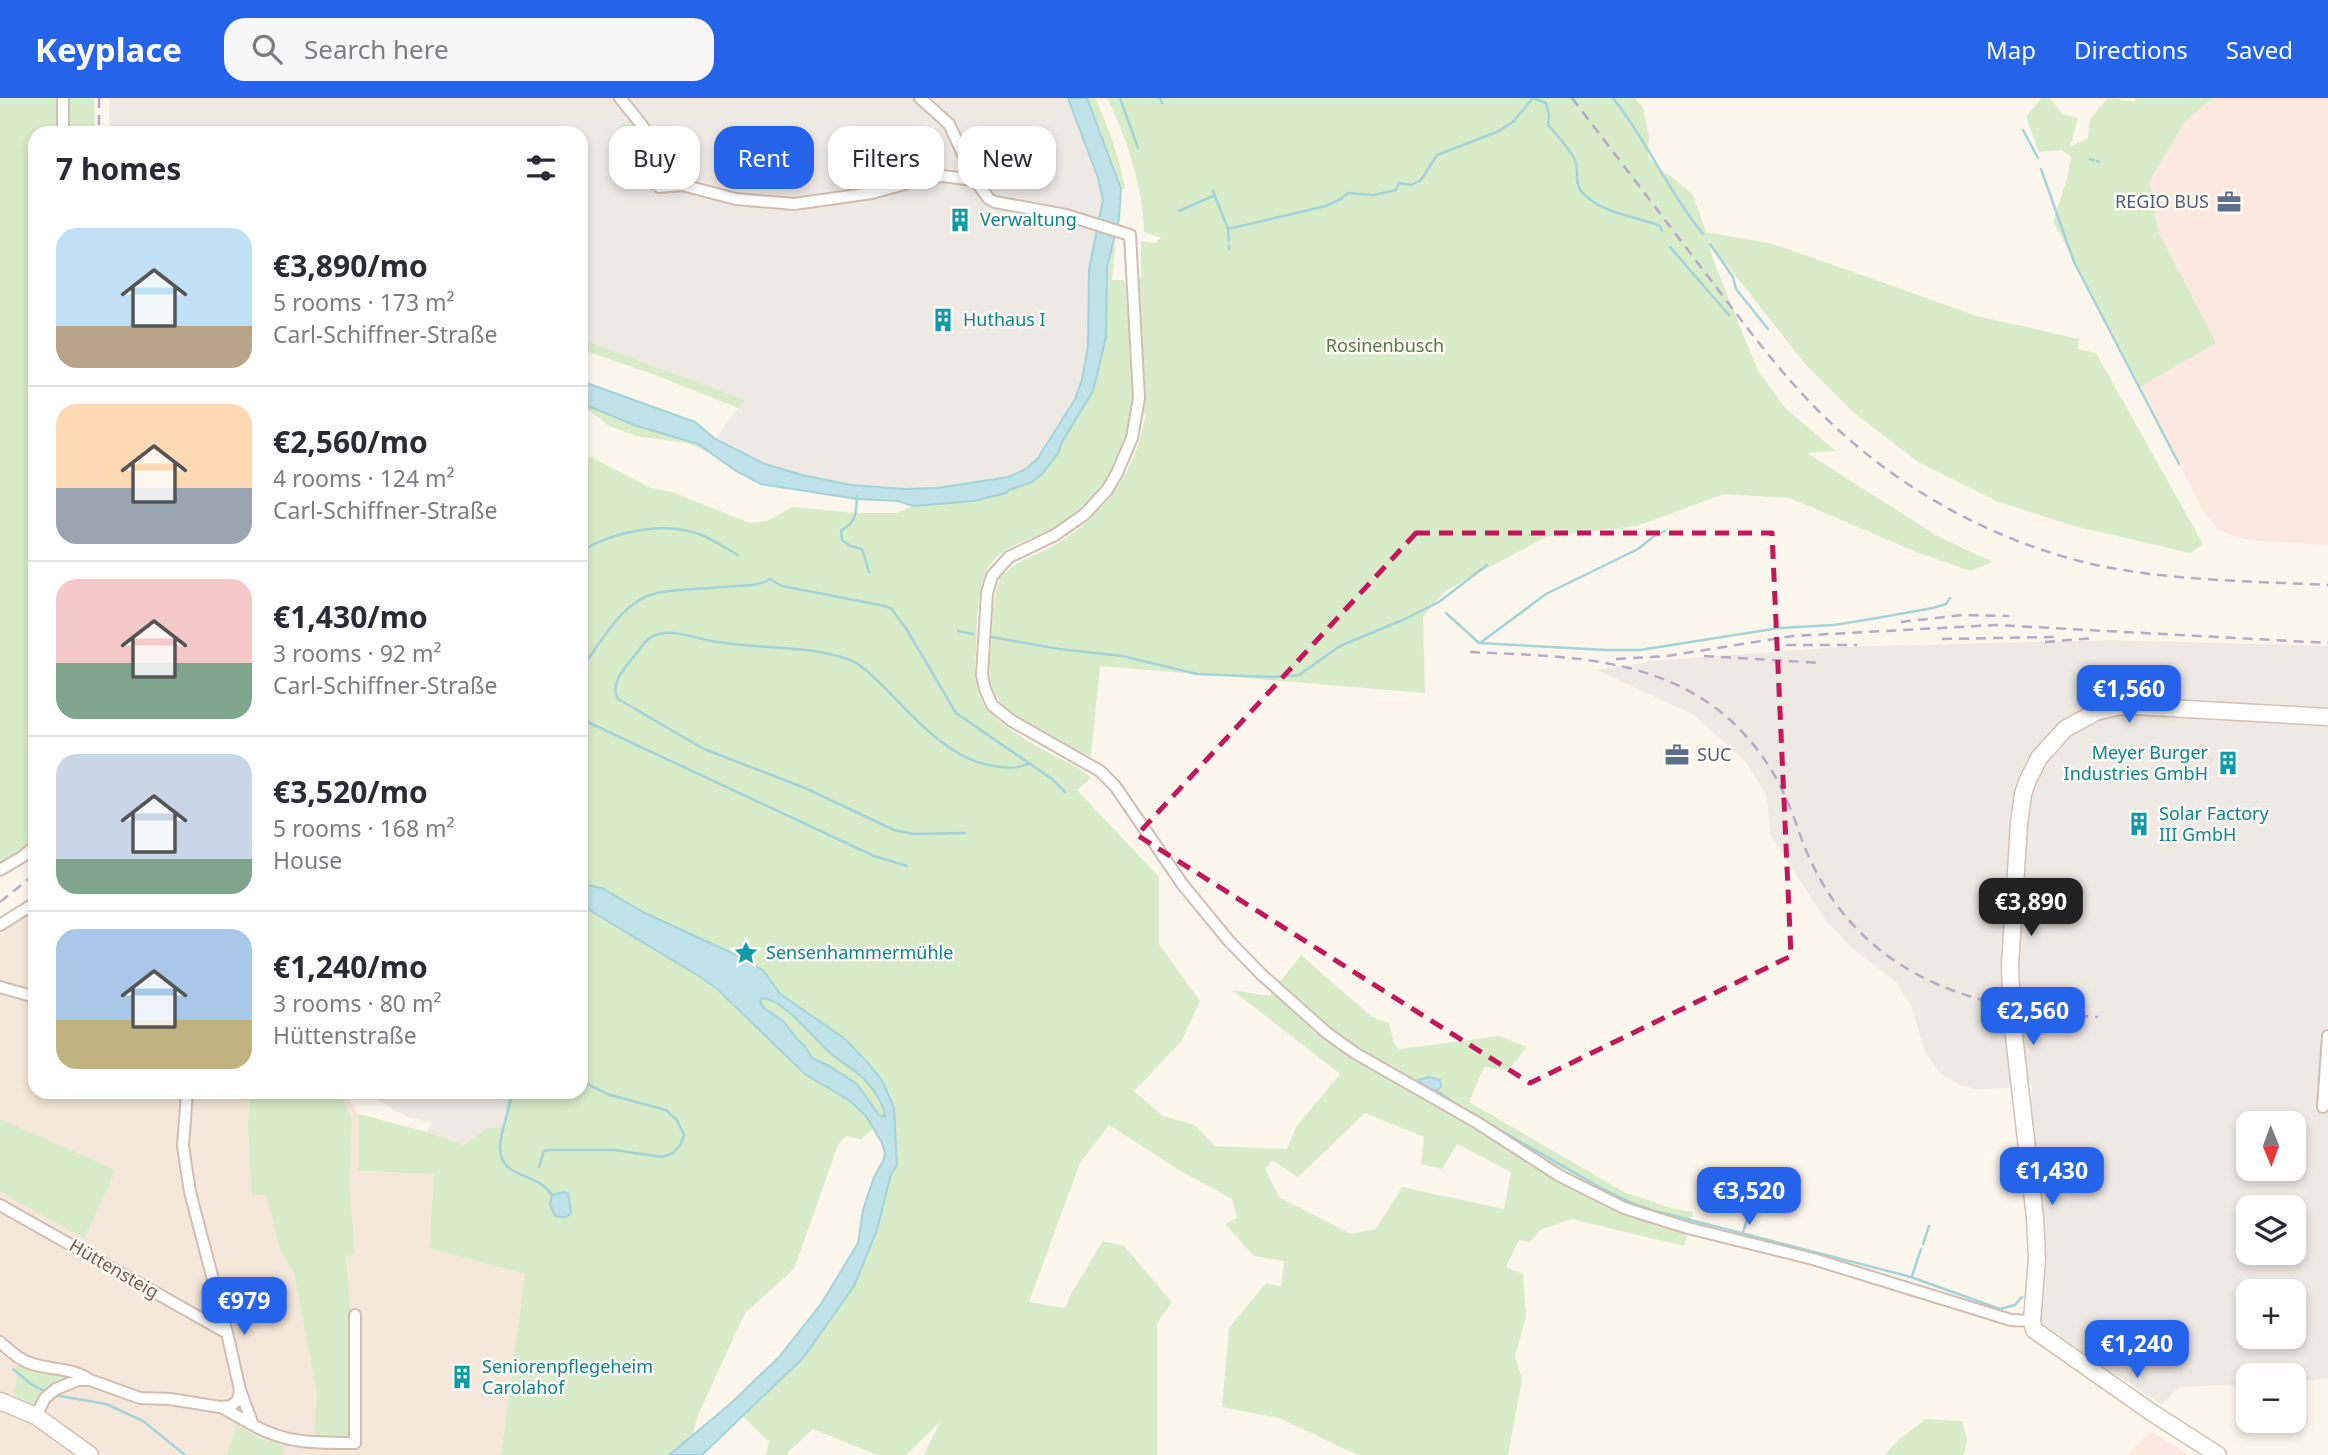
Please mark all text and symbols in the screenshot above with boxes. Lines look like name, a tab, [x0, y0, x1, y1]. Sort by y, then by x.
search box	[224, 18, 714, 81]
text: Keyplace	[35, 27, 182, 72]
icon: search	[248, 30, 286, 68]
text: Search here	[304, 31, 449, 67]
text: Map	[1986, 33, 2036, 66]
text: Directions	[2074, 33, 2188, 66]
text: Saved	[2226, 33, 2293, 66]
chip: Buy	[609, 126, 700, 189]
chip: Rent	[714, 126, 814, 189]
chip: Filters	[828, 126, 944, 189]
chip: New	[958, 126, 1056, 189]
text: 7 homes	[56, 148, 181, 189]
icon: filters	[522, 149, 560, 187]
office icon: REGIO BUS	[2215, 188, 2243, 216]
place label: REGIO BUS	[2115, 189, 2209, 213]
building icon: Verwaltung	[946, 206, 974, 234]
place label: Verwaltung	[980, 207, 1077, 231]
text: €3,890/mo	[273, 245, 428, 286]
icon: home	[112, 256, 196, 340]
text: 5 rooms · 173 m²	[273, 286, 455, 318]
building icon: Huthaus I	[929, 306, 957, 334]
place label: Huthaus I	[963, 307, 1046, 331]
text: Carl-Schiffner-Straße	[273, 318, 497, 350]
park label: Rosinenbusch	[1326, 333, 1444, 357]
text: €2,560/mo	[273, 421, 428, 462]
icon: home	[112, 432, 196, 516]
text: 4 rooms · 124 m²	[273, 462, 455, 494]
text: Carl-Schiffner-Straße	[273, 494, 497, 526]
text: €1,430/mo	[273, 596, 428, 637]
icon: home	[112, 607, 196, 691]
text: 3 rooms · 92 m²	[273, 637, 442, 669]
pin: €1,560	[2072, 666, 2186, 725]
text: Carl-Schiffner-Straße	[273, 669, 497, 701]
text: €1,560	[2093, 672, 2165, 704]
place label: Meyer Burger Industries GmbH	[2064, 740, 2209, 785]
office icon: SUC	[1663, 741, 1691, 769]
place label: SUC	[1697, 742, 1731, 766]
building icon: Meyer Burger Industries GmbH	[2214, 749, 2242, 777]
text: €3,520/mo	[273, 771, 428, 812]
icon: home	[112, 782, 196, 866]
place label: Solar Factory III GmbH	[2159, 801, 2270, 846]
building icon: Solar Factory III GmbH	[2125, 810, 2153, 838]
text: 5 rooms · 168 m²	[273, 812, 455, 844]
text: House	[273, 844, 342, 876]
pin: €3,890	[1974, 878, 2088, 938]
text: €3,890	[1995, 885, 2067, 917]
place icon: Sensenhammermühle	[732, 939, 760, 967]
place label: Sensenhammermühle	[766, 940, 953, 964]
text: €1,240/mo	[273, 946, 428, 987]
icon: home	[112, 957, 196, 1041]
text: 3 rooms · 80 m²	[273, 987, 442, 1019]
pin: €2,560	[1976, 988, 2090, 1047]
text: €2,560	[1997, 994, 2069, 1026]
text: Hüttenstraße	[273, 1019, 417, 1051]
north arrow	[2236, 1111, 2306, 1181]
map controls	[2236, 1111, 2306, 1433]
pin: €1,430	[1995, 1148, 2109, 1207]
text: €1,430	[2016, 1154, 2088, 1186]
pin: €3,520	[1692, 1168, 1806, 1227]
text: €3,520	[1713, 1174, 1785, 1206]
button: layers	[2236, 1195, 2306, 1265]
street label: Hüttensteig	[65, 1233, 164, 1303]
pin: €979	[203, 1278, 285, 1337]
button: +	[2236, 1279, 2306, 1349]
text: €979	[218, 1284, 270, 1316]
pin: €1,240	[2080, 1320, 2194, 1380]
text: €1,240	[2101, 1327, 2173, 1359]
place label: Seniorenpflegeheim Carolahof	[482, 1354, 653, 1399]
building icon: Seniorenpflegeheim Carolahof	[448, 1363, 476, 1391]
button: −	[2236, 1363, 2306, 1433]

